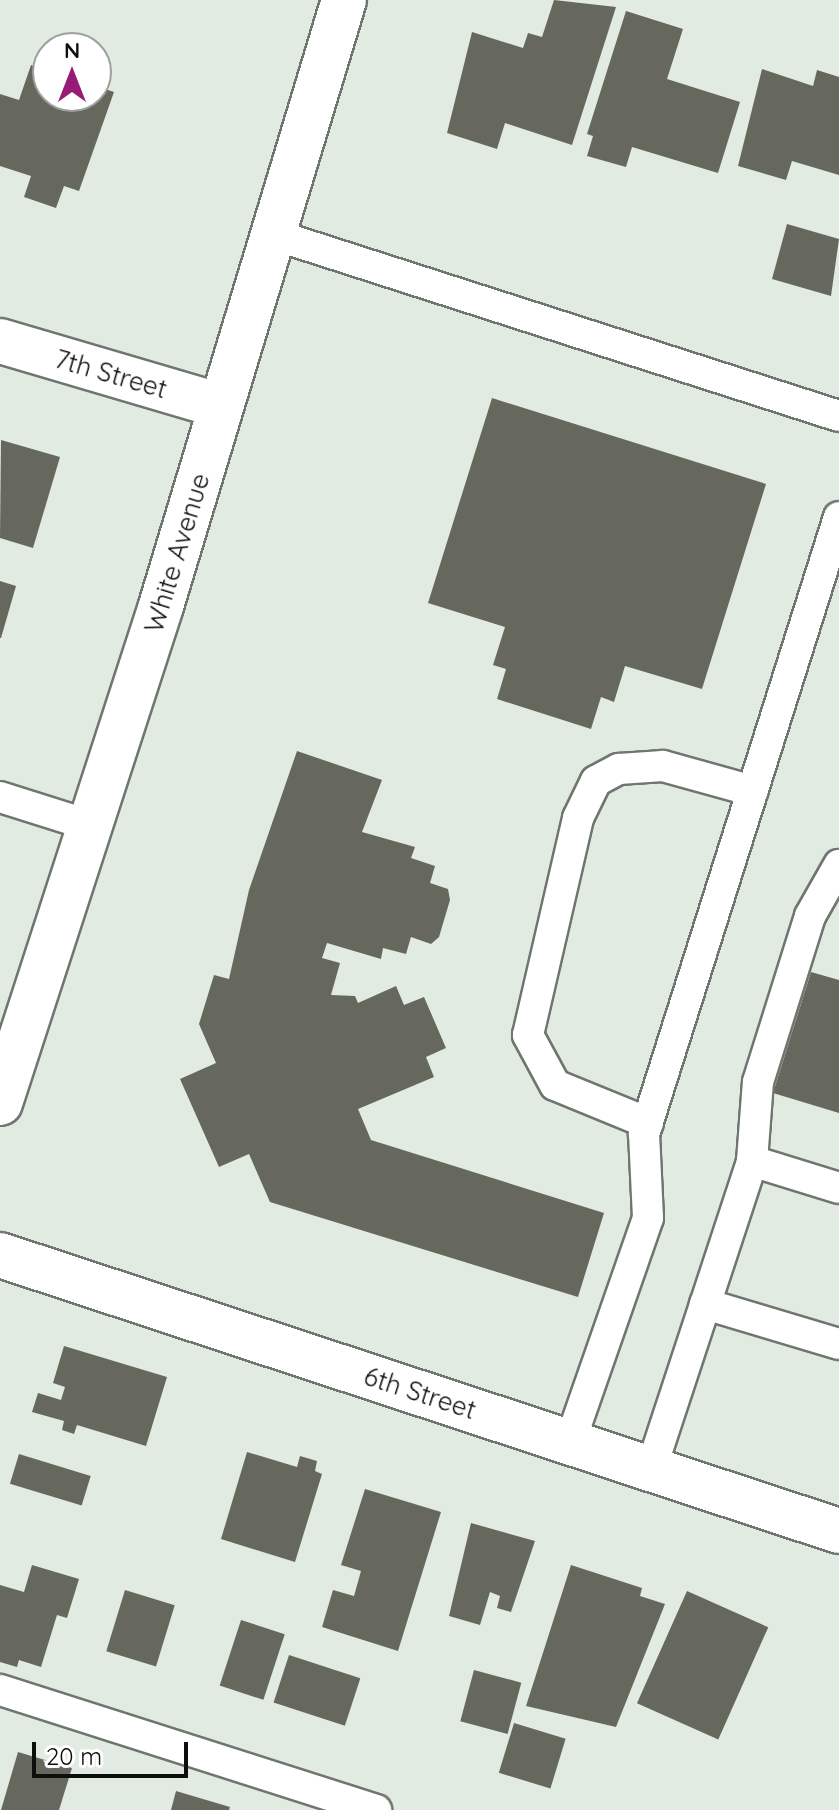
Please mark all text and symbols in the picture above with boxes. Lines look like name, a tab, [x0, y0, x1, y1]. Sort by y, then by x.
north arrow	[32, 32, 112, 112]
text: N	[64, 36, 80, 64]
street label: 7th Street	[51, 343, 171, 405]
street label: White Avenue	[138, 470, 216, 636]
street label: 6th Street	[360, 1360, 480, 1426]
scale bar	[36, 1726, 192, 1776]
text: 20 m	[46, 1741, 102, 1771]

